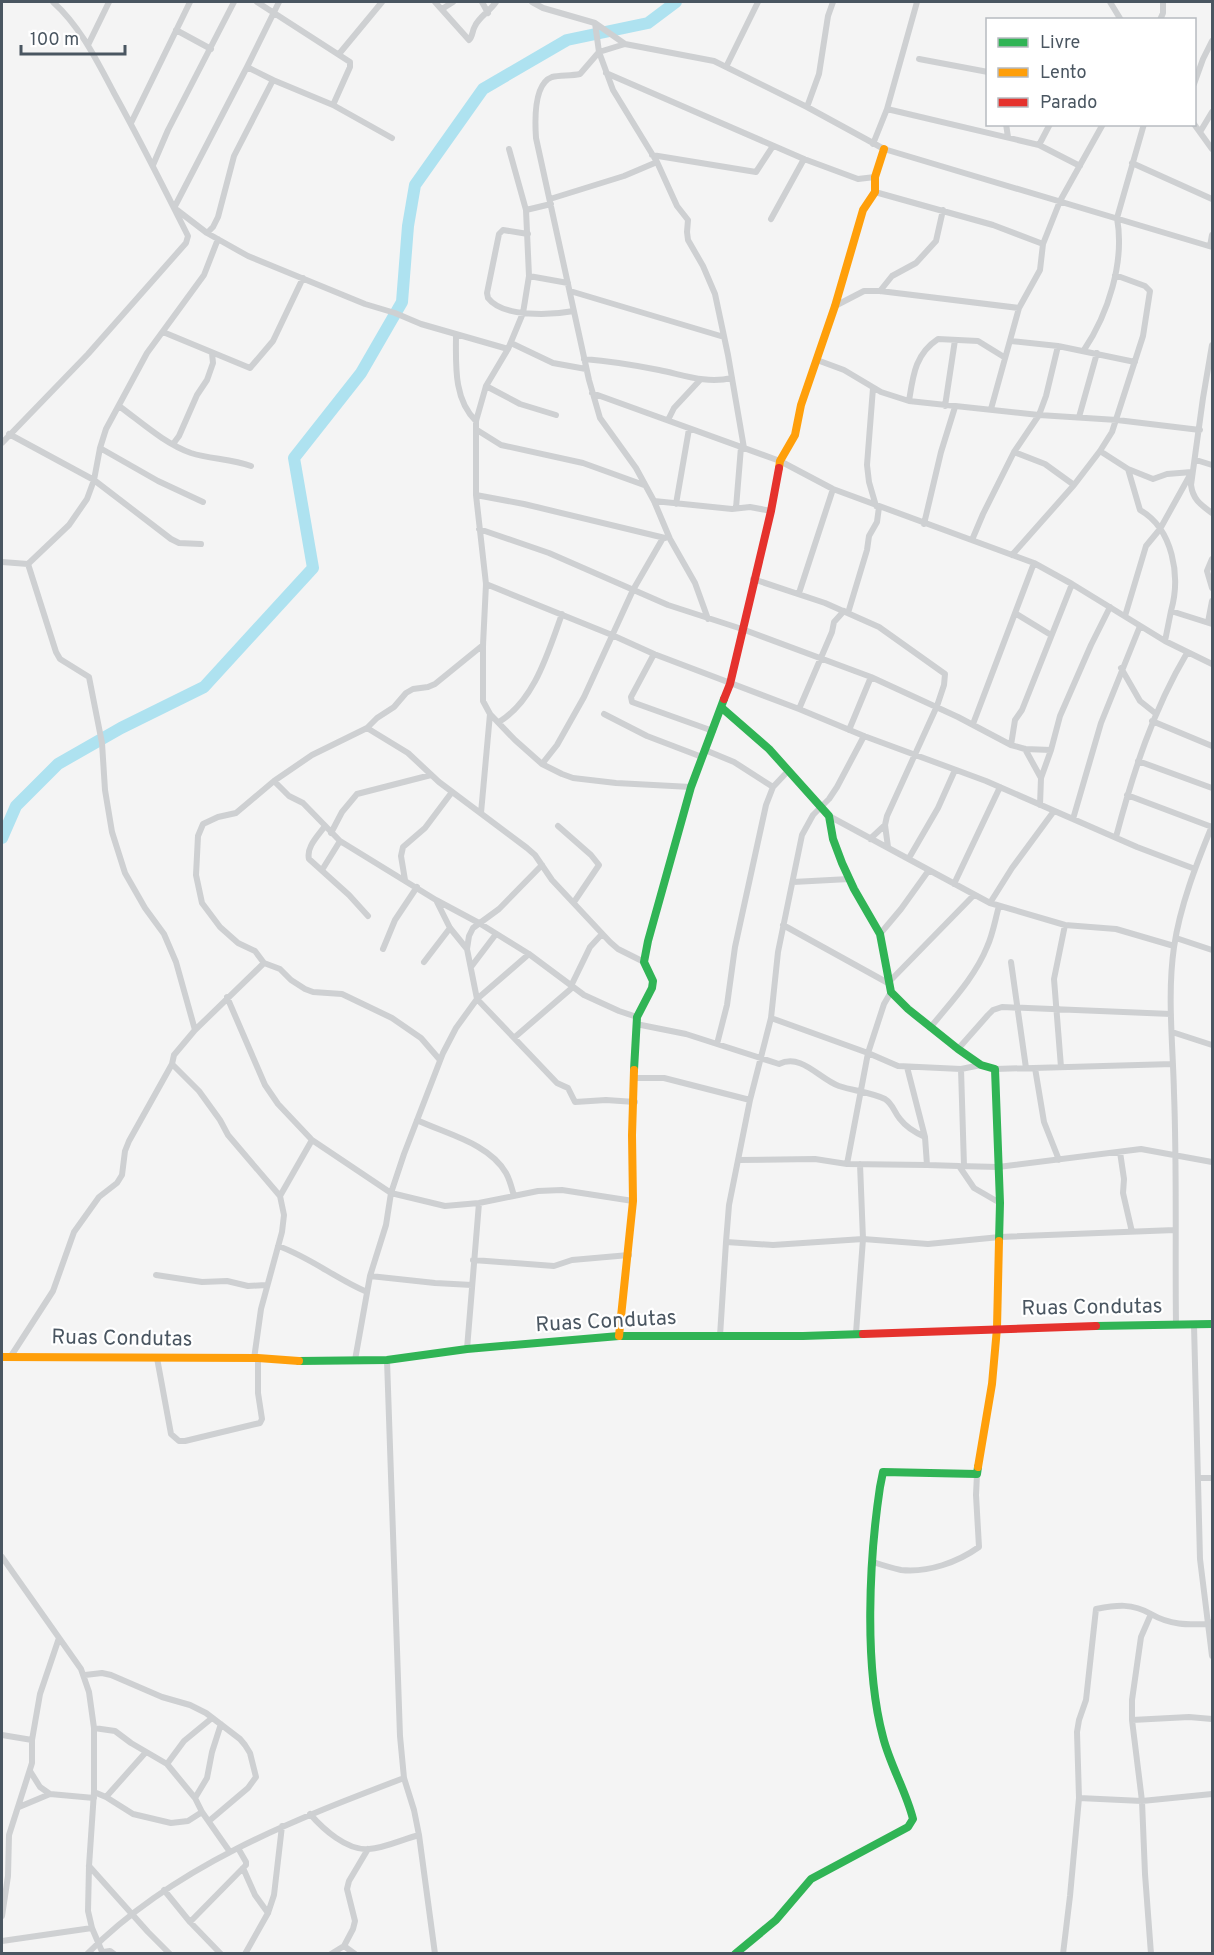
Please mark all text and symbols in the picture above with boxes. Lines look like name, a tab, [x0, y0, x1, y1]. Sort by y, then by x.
scale bar	[21, 18, 124, 56]
legend	[986, 18, 1196, 126]
text: 100 m	[30, 29, 79, 52]
text: Livre	[1040, 32, 1080, 55]
text: Lento	[1040, 62, 1086, 85]
text: Parado	[1040, 92, 1097, 115]
street label: Ruas Condutas	[1021, 1293, 1163, 1323]
street label: Ruas Condutas	[535, 1305, 677, 1339]
street label: Ruas Condutas	[51, 1324, 193, 1354]

